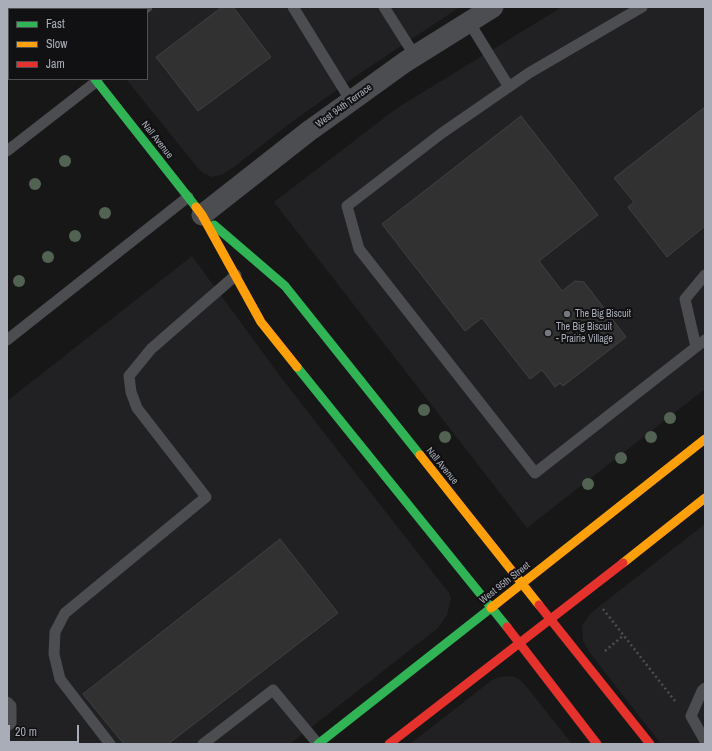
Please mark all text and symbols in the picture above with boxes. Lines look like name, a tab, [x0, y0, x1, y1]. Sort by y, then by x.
legend	[8, 8, 148, 80]
text: Fast	[46, 16, 65, 32]
text: Slow	[46, 36, 67, 52]
text: Jam	[46, 56, 65, 72]
street label: West 94th Terrace	[314, 82, 374, 130]
street label: Nall Avenue	[139, 119, 175, 161]
place label: The Big Biscuit	[575, 308, 631, 320]
marker: The Big Biscuit	[562, 309, 572, 319]
place label: The Big Biscuit - Prairie Village	[556, 321, 613, 344]
marker: The Big Biscuit - Prairie Village	[543, 328, 553, 338]
street label: Nall Avenue	[423, 445, 461, 487]
street label: West 95th Street	[477, 560, 533, 606]
scale bar	[10, 717, 81, 743]
text: 20 m	[15, 724, 37, 740]

